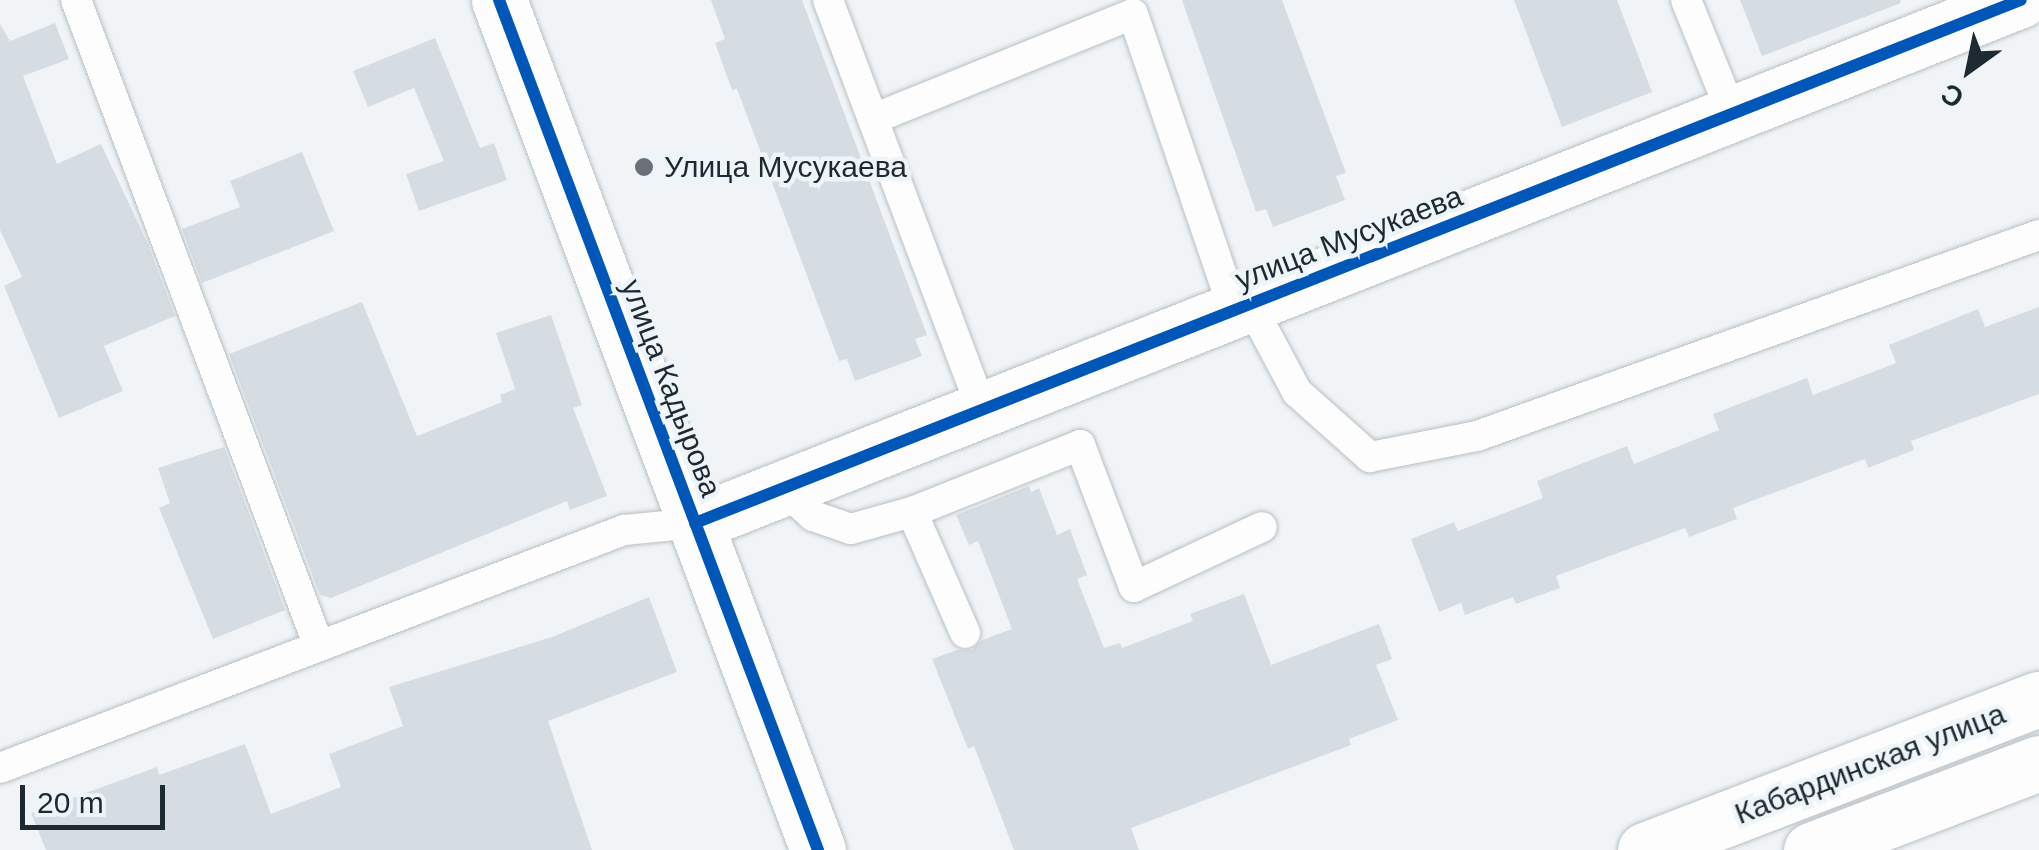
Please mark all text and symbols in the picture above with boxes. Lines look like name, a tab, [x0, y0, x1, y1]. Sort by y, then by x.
north arrow	[1919, 20, 2019, 120]
text: С	[1935, 77, 1969, 114]
place label: Улица Мусукаева	[664, 149, 907, 185]
marker: Улица Мусукаева	[633, 156, 655, 178]
street label: улица Мусукаева	[1230, 178, 1468, 298]
street label: улица Кадырова	[613, 274, 729, 502]
street label: Кабардинская улица	[1730, 696, 2010, 832]
scale bar	[25, 765, 170, 827]
text: 20 m	[37, 786, 104, 819]

